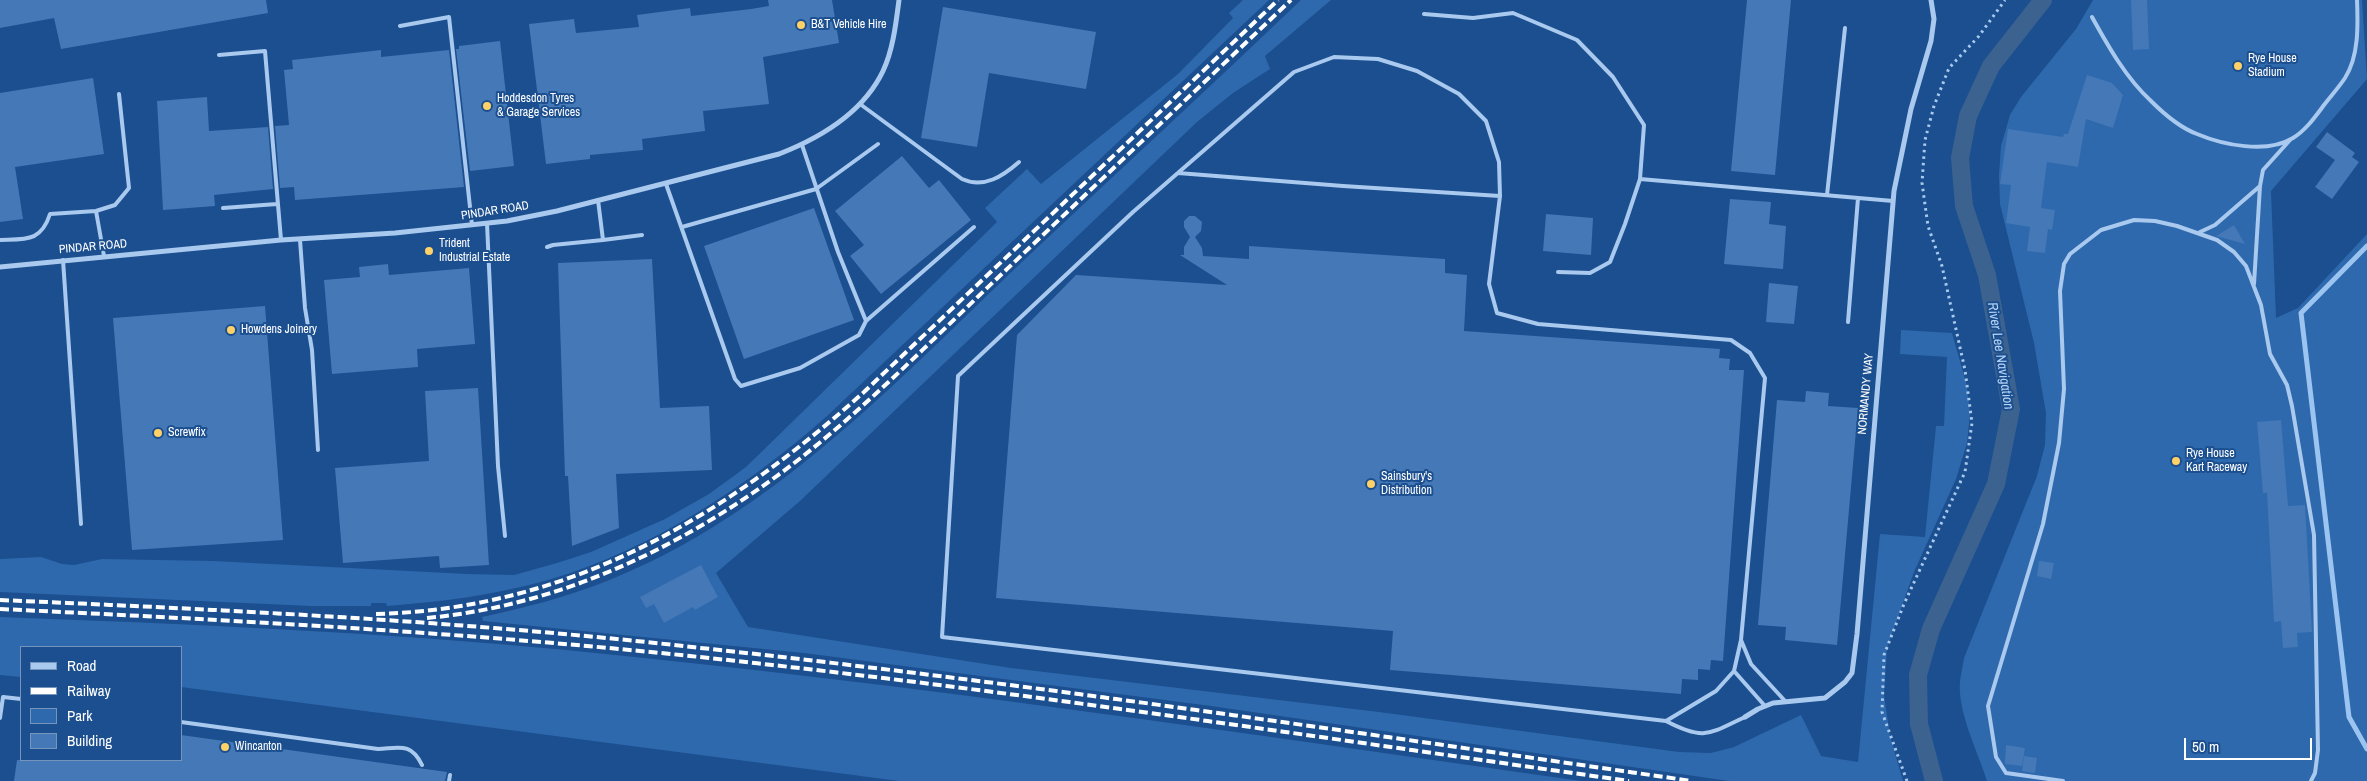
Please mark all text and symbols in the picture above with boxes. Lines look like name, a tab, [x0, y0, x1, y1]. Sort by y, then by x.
place label: B&T Vehicle Hire	[811, 18, 886, 32]
marker: B&T Vehicle Hire	[795, 19, 807, 31]
place label: Rye House Stadium	[2248, 52, 2297, 80]
marker: Rye House Stadium	[2232, 60, 2244, 72]
place label: Hoddesdon Tyres & Garage Services	[497, 92, 580, 120]
marker: Hoddesdon Tyres & Garage Services	[481, 100, 493, 112]
street label: PINDAR ROAD	[460, 199, 530, 223]
street label: PINDAR ROAD	[58, 237, 128, 257]
place label: Trident Industrial Estate	[439, 237, 510, 265]
marker: Trident Industrial Estate	[423, 245, 435, 257]
water label: River Lee Navigation	[1983, 301, 2017, 411]
place label: Howdens Joinery	[241, 323, 317, 337]
marker: Howdens Joinery	[225, 324, 237, 336]
street label: NORMANDY WAY	[1855, 353, 1877, 435]
place label: Screwfix	[168, 426, 206, 440]
marker: Screwfix	[152, 427, 164, 439]
place label: Rye House Kart Raceway	[2186, 447, 2247, 475]
marker: Rye House Kart Raceway	[2170, 455, 2182, 467]
place label: Sainsbury's Distribution	[1381, 470, 1432, 498]
marker: Sainsbury's Distribution	[1365, 478, 1377, 490]
legend	[20, 646, 182, 761]
text: Road	[67, 655, 96, 676]
text: Railway	[67, 680, 111, 701]
text: Park	[67, 705, 92, 726]
scale bar	[2187, 728, 2314, 760]
text: Building	[67, 730, 112, 751]
text: 50 m	[2192, 736, 2219, 757]
place label: Wincanton	[235, 740, 282, 754]
marker: Wincanton	[219, 741, 231, 753]

